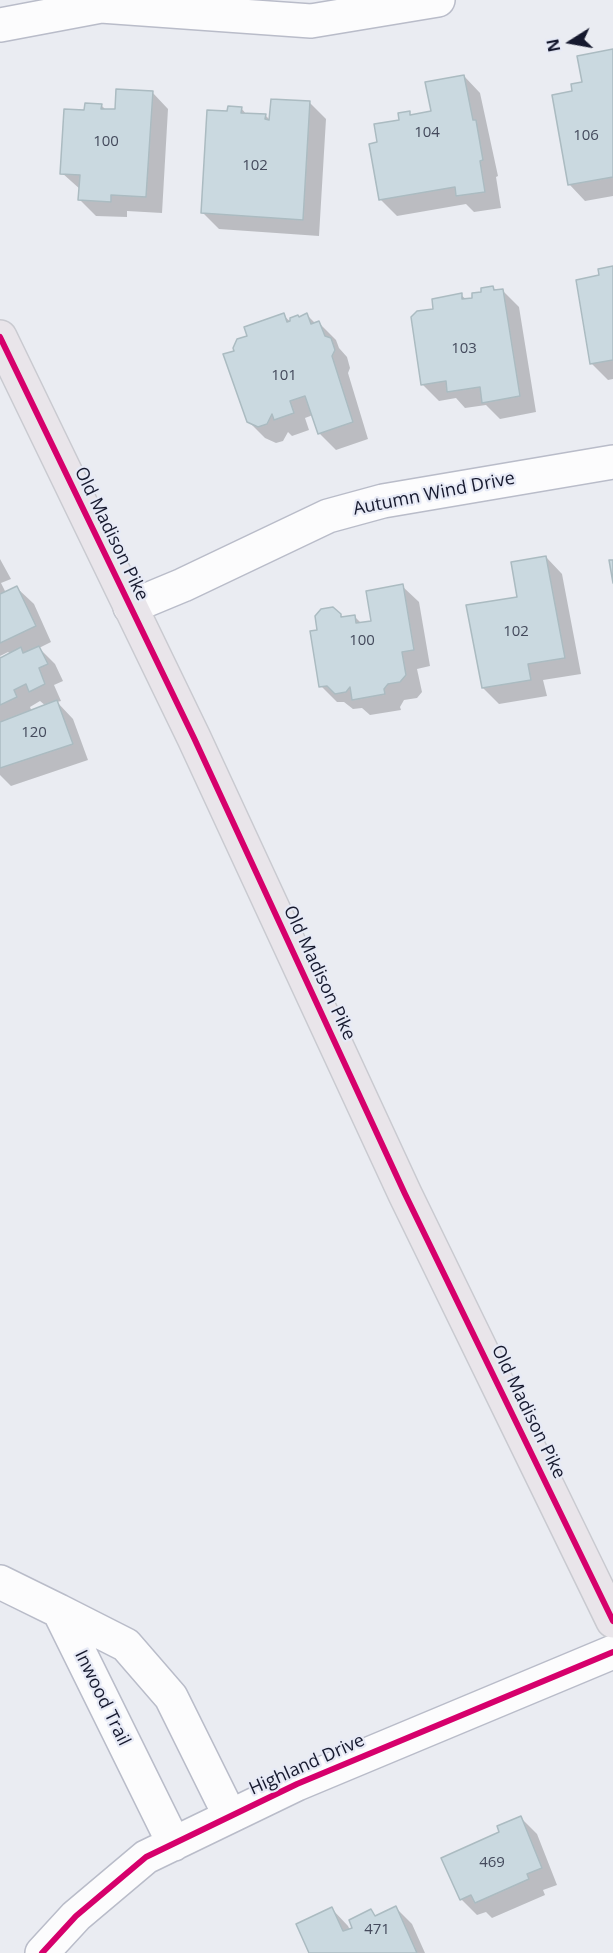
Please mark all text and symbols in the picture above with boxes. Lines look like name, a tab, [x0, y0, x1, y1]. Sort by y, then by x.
north arrow	[541, 12, 601, 72]
text: N	[541, 37, 565, 54]
house number: 104	[414, 124, 440, 142]
house number: 106	[573, 127, 599, 145]
house number: 100	[93, 133, 119, 151]
house number: 102	[242, 157, 268, 175]
house number: 103	[451, 340, 477, 358]
house number: 101	[271, 367, 297, 385]
street label: Old Madison Pike	[69, 464, 153, 604]
street label: Autumn Wind Drive	[351, 468, 517, 520]
house number: 102	[503, 623, 529, 641]
house number: 100	[349, 632, 375, 650]
house number: 120	[21, 724, 47, 742]
street label: Old Madison Pike	[278, 902, 360, 1044]
street label: Old Madison Pike	[486, 1342, 570, 1482]
street label: Inwood Trail	[70, 1647, 134, 1749]
street label: Highland Drive	[246, 1730, 368, 1800]
house number: 469	[479, 1854, 505, 1872]
house number: 471	[364, 1921, 390, 1939]

